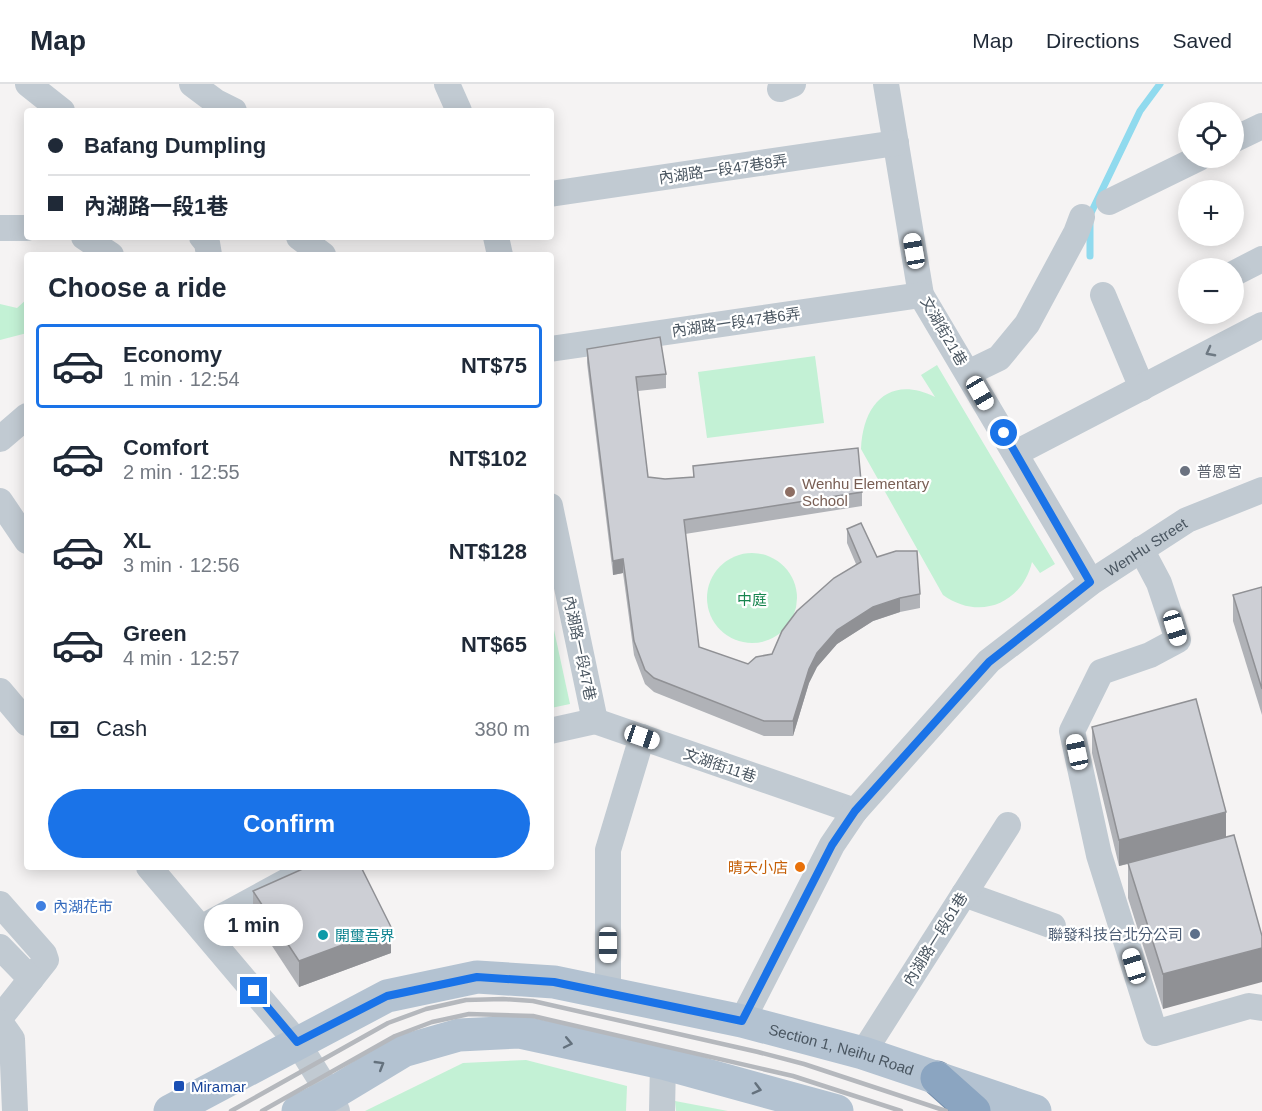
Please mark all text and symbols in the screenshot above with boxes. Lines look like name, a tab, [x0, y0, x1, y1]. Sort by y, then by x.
text: Map	[30, 25, 86, 56]
text: Map	[972, 29, 1013, 52]
text: Directions	[1046, 29, 1139, 52]
text: Saved	[1172, 29, 1232, 52]
map controls	[1178, 102, 1244, 324]
button: locate	[1178, 102, 1244, 168]
text: Bafang Dumpling	[84, 133, 266, 158]
street label: 內湖路一段47巷8弄	[657, 152, 789, 186]
button: +	[1178, 180, 1244, 246]
text: 內湖路一段1巷	[84, 194, 228, 219]
car	[902, 232, 926, 270]
button: −	[1178, 258, 1244, 324]
text: Choose a ride	[48, 273, 227, 303]
street label: 文湖街21巷	[917, 294, 971, 368]
street label: 內湖路一段47巷6弄	[670, 305, 802, 339]
icon: car	[51, 339, 105, 393]
text: Economy	[123, 342, 222, 367]
one-way arrow	[1206, 345, 1217, 356]
text: NT$75	[461, 353, 527, 378]
text: 1 min · 12:54	[123, 368, 240, 390]
car	[963, 373, 997, 413]
route start	[990, 419, 1017, 446]
icon: car	[51, 432, 105, 486]
text: Comfort	[123, 435, 209, 460]
text: NT$102	[449, 446, 527, 471]
text: 2 min · 12:55	[123, 461, 240, 483]
place label: 普恩宮	[1197, 463, 1242, 480]
marker: 普恩宮	[1178, 464, 1192, 478]
place label: Wenhu Elementary School	[802, 475, 930, 509]
marker: Wenhu Elementary School	[783, 485, 797, 499]
street label: WenHu Street	[1102, 514, 1191, 579]
icon: car	[51, 525, 105, 579]
text: XL	[123, 528, 151, 553]
text: NT$128	[449, 539, 527, 564]
text: 3 min · 12:56	[123, 554, 240, 576]
park label: 中庭	[737, 591, 767, 608]
street label: 內湖路一段47巷	[561, 594, 599, 702]
car	[1161, 608, 1189, 648]
icon: car	[51, 618, 105, 672]
text: Green	[123, 621, 187, 646]
text: NT$65	[461, 632, 527, 657]
text: 4 min · 12:57	[123, 647, 240, 669]
icon: cash	[48, 713, 81, 746]
text: Cash	[96, 716, 147, 741]
text: 380 m	[474, 718, 530, 740]
car	[622, 723, 662, 751]
car	[1064, 733, 1090, 771]
street label: 文湖街11巷	[682, 745, 758, 785]
button: Confirm	[48, 789, 530, 858]
place label: 晴天小店	[728, 859, 788, 876]
marker: 晴天小店	[793, 860, 807, 874]
street label: 內湖路一段61巷	[900, 889, 970, 989]
place label: 內湖花市	[53, 898, 113, 915]
marker: 內湖花市	[34, 899, 48, 913]
callout: 1 min	[204, 904, 304, 946]
text: 1 min	[227, 914, 280, 936]
place label: 聯發科技台北分公司	[1048, 926, 1183, 943]
place label: 開璽吾界	[335, 927, 395, 944]
car	[599, 927, 617, 963]
marker: 聯發科技台北分公司	[1188, 927, 1202, 941]
marker: 開璽吾界	[316, 928, 330, 942]
car	[1120, 946, 1148, 986]
route end	[240, 977, 267, 1004]
street label: Section 1, Neihu Road	[767, 1020, 916, 1078]
one-way arrow	[562, 1035, 572, 1048]
one-way arrow	[374, 1060, 384, 1072]
place label: Miramar	[191, 1078, 246, 1095]
marker: Miramar	[172, 1079, 186, 1093]
one-way arrow	[751, 1082, 762, 1094]

